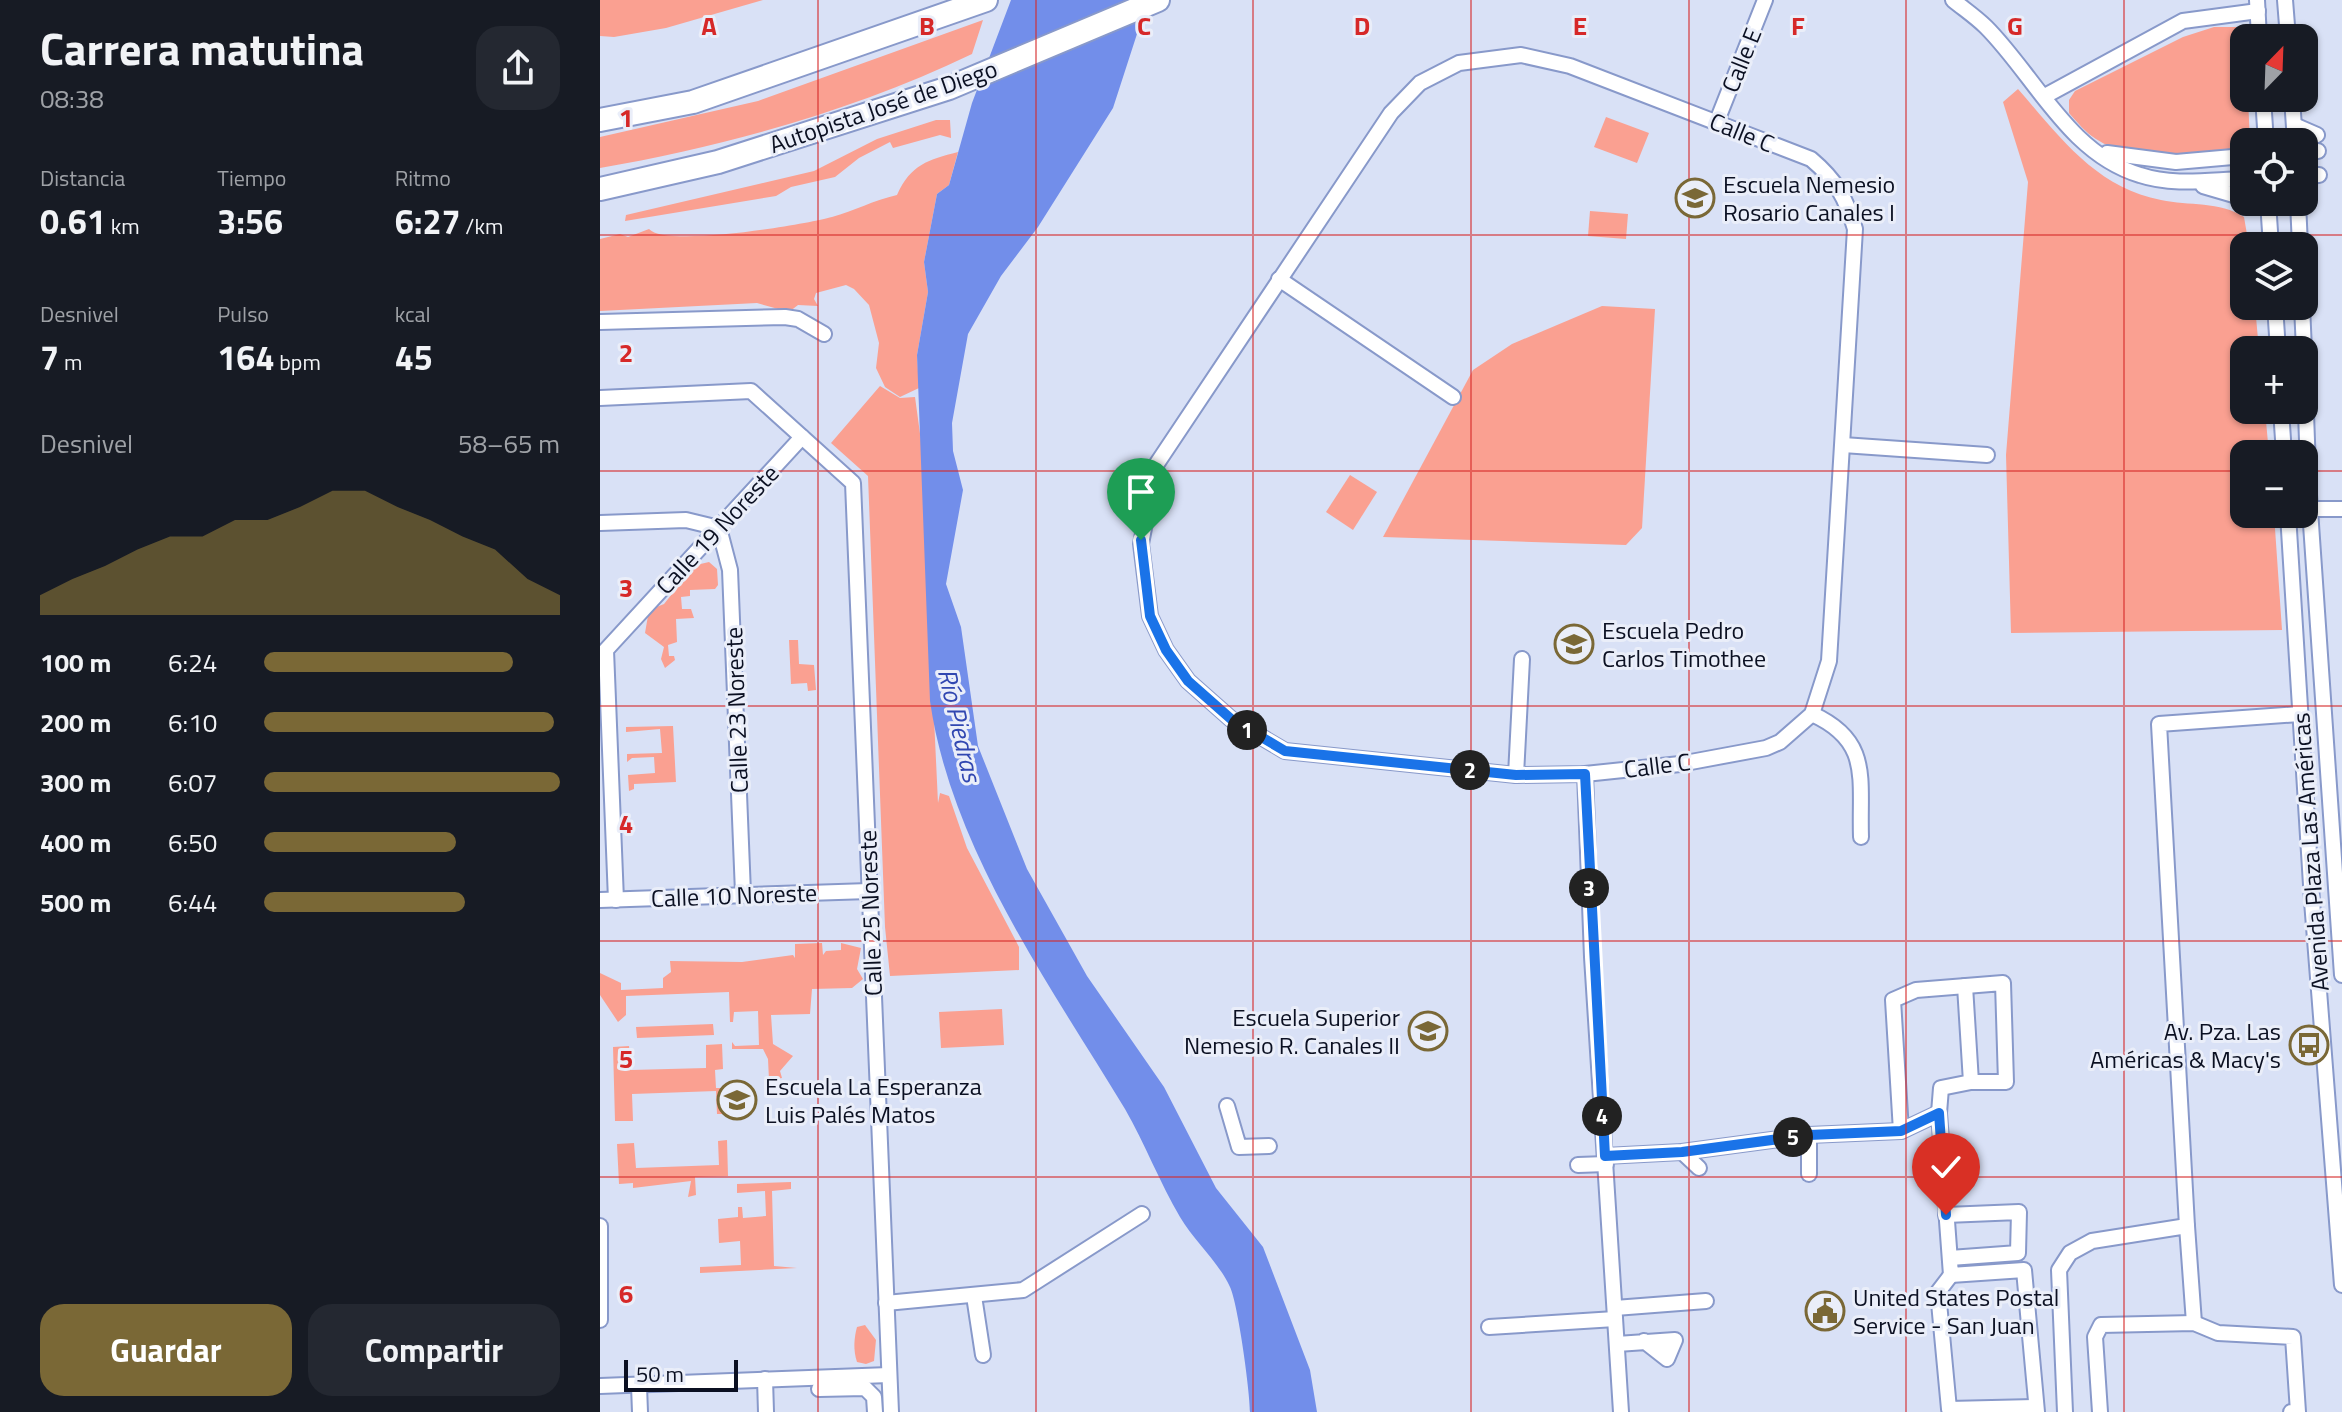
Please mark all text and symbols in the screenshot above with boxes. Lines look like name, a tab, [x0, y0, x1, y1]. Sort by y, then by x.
text: A	[701, 6, 717, 45]
text: B	[919, 6, 935, 45]
text: C	[1137, 6, 1151, 45]
text: D	[1354, 6, 1370, 45]
text: E	[1573, 6, 1587, 45]
text: F	[1791, 6, 1805, 45]
text: G	[2007, 6, 2023, 45]
text: Carrera matutina	[40, 15, 364, 82]
street label: Calle E	[1712, 22, 1770, 98]
north arrow	[2230, 24, 2318, 112]
map controls	[2230, 24, 2318, 528]
button: share	[476, 26, 560, 110]
street label: Autopista José de Diego	[764, 50, 1002, 162]
text: 08:38	[40, 79, 104, 118]
text: 1	[619, 98, 633, 137]
street label: Calle C	[1704, 103, 1780, 161]
button: locate	[2230, 128, 2318, 216]
text: Distancia	[40, 161, 125, 195]
text: Tiempo	[217, 161, 286, 195]
text: Ritmo	[395, 161, 451, 195]
place label: Escuela Nemesio Rosario Canales I	[1723, 166, 1895, 230]
school or university icon: Escuela Nemesio Rosario Canales I	[1674, 177, 1716, 219]
text: 0.61	[40, 195, 106, 247]
text: 3:56	[217, 195, 283, 247]
text: 6:27	[395, 195, 460, 247]
text: km	[106, 209, 140, 243]
text: /km	[460, 209, 503, 243]
button: layers	[2230, 232, 2318, 320]
text: Desnivel	[40, 297, 119, 331]
text: Pulso	[217, 297, 269, 331]
text: kcal	[395, 297, 431, 331]
text: 7	[40, 331, 59, 383]
text: 164	[217, 331, 274, 383]
text: 45	[395, 331, 433, 383]
text: 2	[619, 333, 633, 372]
button: +	[2230, 336, 2318, 424]
text: m	[59, 345, 82, 379]
text: bpm	[274, 345, 321, 379]
text: Desnivel	[40, 424, 133, 463]
text: 58–65 m	[458, 424, 560, 463]
button: −	[2230, 440, 2318, 528]
street label: Calle 19 Noreste	[647, 456, 787, 602]
pin	[1107, 458, 1175, 540]
icon: arrive	[1119, 470, 1163, 514]
text: 3	[619, 568, 633, 607]
place label: Escuela Pedro Carlos Timothee	[1602, 612, 1766, 676]
school or university icon: Escuela Pedro Carlos Timothee	[1553, 623, 1595, 665]
street label: Calle 23 Noreste	[715, 626, 757, 794]
text: 100 m	[40, 643, 111, 682]
text: 6:24	[168, 643, 217, 682]
water label: Río Piedras	[928, 664, 992, 787]
text: 200 m	[40, 703, 111, 742]
text: 6:10	[168, 703, 217, 742]
pin: 1	[1227, 710, 1267, 750]
street label: Avenida Plaza Las Américas	[2282, 712, 2338, 992]
text: 1	[1241, 713, 1253, 747]
street label: Calle C	[1622, 743, 1692, 787]
pin: 2	[1450, 750, 1490, 790]
text: 2	[1464, 753, 1476, 787]
text: 300 m	[40, 763, 111, 802]
text: 6:07	[168, 763, 217, 802]
text: 4	[619, 804, 633, 843]
text: 400 m	[40, 823, 111, 862]
text: 6:50	[168, 823, 217, 862]
street label: Calle 25 Noreste	[849, 829, 891, 997]
pin: 3	[1569, 868, 1609, 908]
text: 3	[1583, 871, 1595, 905]
street label: Calle 10 Noreste	[650, 874, 818, 916]
text: 500 m	[40, 883, 111, 922]
text: 6:44	[168, 883, 217, 922]
place label: Escuela Superior Nemesio R. Canales II	[1184, 999, 1400, 1063]
school or university icon: Escuela Superior Nemesio R. Canales II	[1407, 1010, 1449, 1052]
place label: Av. Pza. Las Américas & Macy's	[2090, 1013, 2281, 1077]
bus stop icon: Av. Pza. Las Américas & Macy's	[2288, 1024, 2330, 1066]
text: 5	[619, 1039, 633, 1078]
place label: Escuela La Esperanza Luis Palés Matos	[765, 1068, 982, 1132]
school or university icon: Escuela La Esperanza Luis Palés Matos	[716, 1079, 758, 1121]
pin: 4	[1582, 1096, 1622, 1136]
text: 4	[1596, 1099, 1608, 1133]
pin: 5	[1773, 1117, 1813, 1157]
text: 5	[1787, 1120, 1799, 1154]
pin	[1912, 1133, 1980, 1215]
icon: check	[1924, 1145, 1968, 1189]
text: 6	[619, 1274, 633, 1313]
place label: United States Postal Service - San Juan	[1853, 1279, 2059, 1343]
public building icon: United States Postal Service - San Juan	[1804, 1290, 1846, 1332]
button: Guardar	[40, 1304, 292, 1396]
button: Compartir	[308, 1304, 560, 1396]
scale bar	[624, 1356, 738, 1392]
text: 50 m	[636, 1357, 684, 1391]

